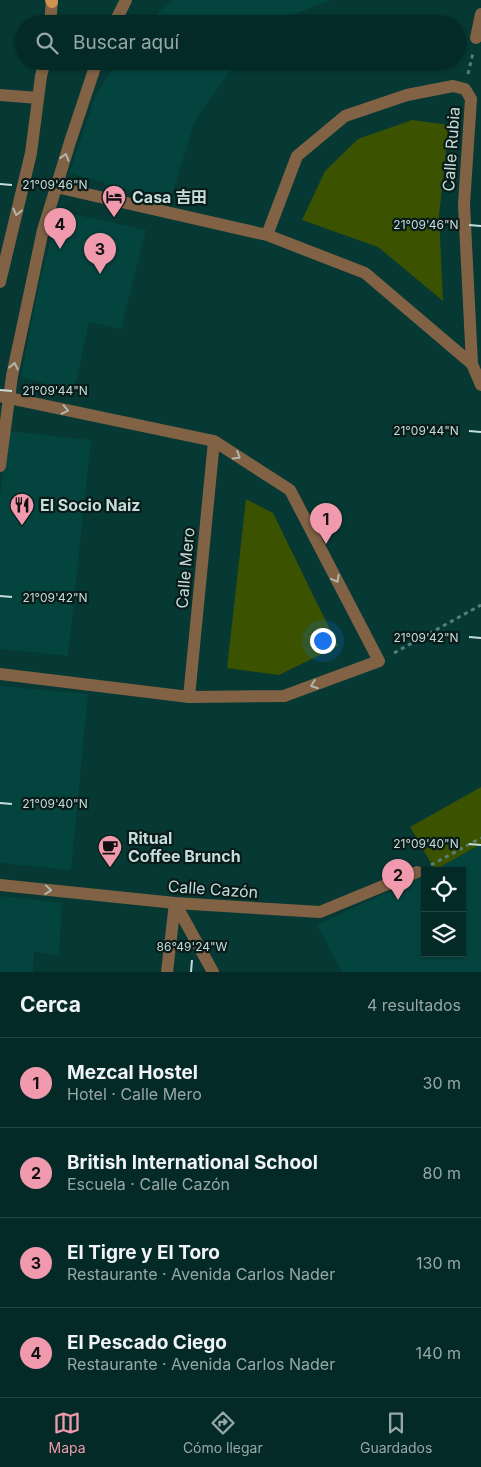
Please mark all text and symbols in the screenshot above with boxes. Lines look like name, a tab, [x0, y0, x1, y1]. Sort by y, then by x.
search box	[15, 15, 466, 70]
icon: search	[33, 29, 61, 57]
text: Buscar aquí	[73, 31, 179, 54]
street label: Calle Rubia	[438, 106, 464, 192]
one-way arrow	[60, 153, 70, 162]
text: 21°09'46"N	[22, 177, 88, 192]
hotel icon: Casa 吉田	[101, 184, 127, 218]
place label: Casa 吉田	[132, 187, 207, 207]
one-way arrow	[12, 208, 22, 216]
pin: 4	[44, 208, 76, 249]
text: 21°09'46"N	[393, 217, 459, 232]
pin: 3	[84, 233, 116, 274]
one-way arrow	[8, 361, 19, 370]
text: 21°09'44"N	[22, 383, 88, 398]
one-way arrow	[60, 404, 69, 415]
text: 21°09'44"N	[393, 423, 459, 438]
one-way arrow	[232, 450, 241, 460]
restaurant icon: El Socio Naiz	[9, 492, 35, 526]
place label: El Socio Naiz	[40, 495, 140, 515]
pin: 1	[310, 503, 342, 544]
street label: Calle Mero	[171, 527, 199, 609]
one-way arrow	[330, 573, 340, 582]
text: 21°09'42"N	[22, 590, 88, 605]
your location	[310, 628, 336, 654]
text: 21°09'42"N	[393, 630, 459, 645]
one-way arrow	[310, 679, 319, 689]
text: 21°09'40"N	[22, 796, 88, 811]
place label: Ritual Coffee Brunch	[128, 828, 241, 866]
cafe icon: Ritual Coffee Brunch	[97, 834, 123, 868]
text: 21°09'40"N	[393, 836, 459, 851]
pin: 2	[382, 859, 414, 900]
map controls	[421, 867, 466, 957]
button: locate	[421, 867, 466, 912]
street label: Calle Cazón	[167, 876, 259, 902]
one-way arrow	[45, 884, 53, 895]
button: layers	[421, 912, 466, 957]
text: 86°49'24"W	[157, 939, 228, 954]
text: Cerca	[20, 992, 81, 1017]
text: 4 resultados	[367, 995, 461, 1015]
text: Mezcal Hostel	[67, 1061, 198, 1084]
text: 1	[33, 1073, 39, 1093]
text: 30 m	[423, 1073, 461, 1093]
text: Hotel · Calle Mero	[67, 1084, 202, 1104]
text: British International School	[67, 1151, 318, 1174]
text: 2	[31, 1163, 41, 1183]
text: 80 m	[422, 1163, 461, 1183]
text: Escuela · Calle Cazón	[67, 1174, 230, 1194]
text: El Tigre y El Toro	[67, 1241, 220, 1264]
text: 3	[31, 1253, 41, 1273]
text: 130 m	[416, 1253, 461, 1273]
text: Restaurante · Avenida Carlos Nader	[67, 1264, 335, 1284]
text: El Pescado Ciego	[67, 1331, 227, 1354]
text: 4	[31, 1343, 41, 1363]
text: 140 m	[416, 1343, 461, 1363]
text: Restaurante · Avenida Carlos Nader	[67, 1354, 335, 1374]
tab: Mapa	[49, 1409, 86, 1456]
tab: Cómo llegar	[183, 1409, 263, 1456]
tab: Guardados	[360, 1409, 432, 1456]

